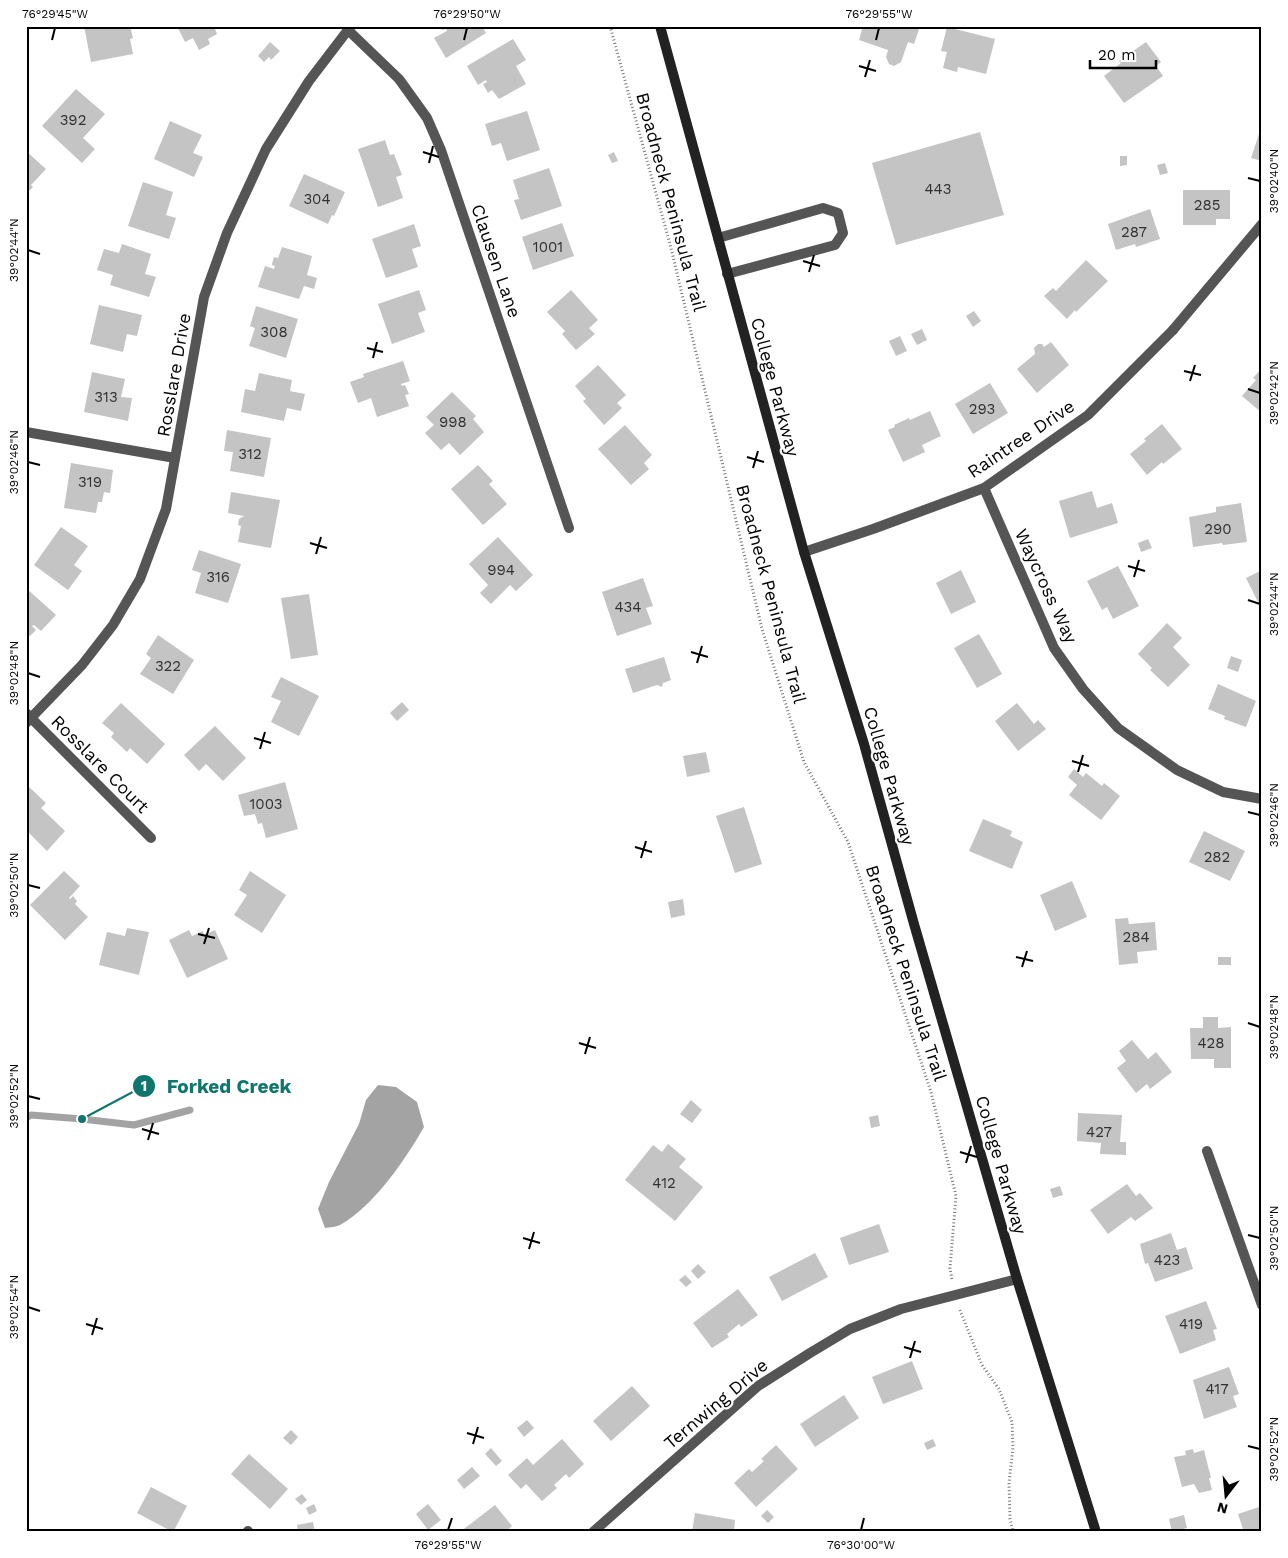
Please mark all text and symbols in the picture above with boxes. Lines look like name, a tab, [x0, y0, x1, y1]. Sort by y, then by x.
text: 76°29'45"W	[22, 7, 89, 21]
text: 76°29'50"W	[433, 7, 501, 21]
text: 76°29'55"W	[846, 7, 913, 21]
scale bar	[1090, 38, 1157, 70]
text: 20 m	[1098, 46, 1136, 64]
street label: Broadneck Peninsula Trail	[632, 90, 711, 314]
house number: 392	[60, 111, 86, 129]
text: 39°02'40"N	[1267, 149, 1281, 213]
house number: 443	[924, 180, 952, 198]
house number: 304	[303, 190, 331, 208]
house number: 285	[1194, 196, 1220, 214]
street label: Clausen Lane	[467, 201, 526, 320]
text: 39°02'44"N	[7, 218, 21, 282]
house number: 287	[1121, 223, 1147, 241]
house number: 1001	[533, 238, 563, 256]
street label: Rosslare Drive	[152, 311, 195, 439]
street label: College Parkway	[747, 315, 804, 459]
house number: 308	[260, 323, 288, 341]
text: 39°02'42"N	[1267, 361, 1281, 425]
house number: 313	[94, 388, 118, 406]
street label: Raintree Drive	[963, 395, 1078, 482]
house number: 293	[969, 400, 995, 418]
house number: 998	[439, 413, 467, 431]
text: 39°02'46"N	[7, 430, 21, 494]
house number: 312	[238, 445, 262, 463]
house number: 319	[78, 473, 102, 491]
street label: Broadneck Peninsula Trail	[732, 482, 811, 706]
house number: 290	[1204, 520, 1232, 538]
street label: Waycross Way	[1011, 525, 1082, 647]
house number: 994	[487, 561, 515, 579]
house number: 316	[206, 568, 230, 586]
text: 39°02'44"N	[1267, 572, 1281, 636]
house number: 434	[614, 598, 642, 616]
text: 39°02'48"N	[7, 641, 21, 705]
house number: 322	[155, 657, 181, 675]
street label: College Parkway	[860, 704, 920, 848]
street label: Rosslare Court	[47, 711, 154, 817]
text: 39°02'46"N	[1267, 783, 1281, 847]
house number: 1003	[250, 795, 282, 813]
house number: 282	[1204, 848, 1230, 866]
text: 39°02'50"N	[7, 852, 21, 918]
street label: Broadneck Peninsula Trail	[862, 862, 951, 1084]
house number: 284	[1122, 928, 1150, 946]
text: 39°02'48"N	[1267, 995, 1281, 1059]
house number: 428	[1197, 1034, 1225, 1052]
text: 39°02'52"N	[7, 1064, 21, 1128]
callout: Forked Creek	[132, 1069, 301, 1103]
text: Forked Creek	[167, 1075, 292, 1098]
text: 1	[141, 1077, 147, 1095]
street label: College Parkway	[972, 1093, 1032, 1237]
house number: 427	[1086, 1123, 1112, 1141]
house number: 412	[652, 1174, 676, 1192]
text: 39°02'50"N	[1267, 1205, 1281, 1271]
house number: 423	[1154, 1251, 1180, 1269]
text: 39°02'54"N	[7, 1275, 21, 1339]
house number: 419	[1179, 1315, 1203, 1333]
street label: Ternwing Drive	[659, 1354, 772, 1453]
house number: 417	[1205, 1380, 1229, 1398]
text: 39°02'52"N	[1267, 1417, 1281, 1481]
north arrow	[1200, 1470, 1250, 1520]
text: N	[1215, 1499, 1230, 1518]
text: 76°29'55"W	[415, 1538, 482, 1552]
text: 76°30'00"W	[827, 1538, 895, 1552]

